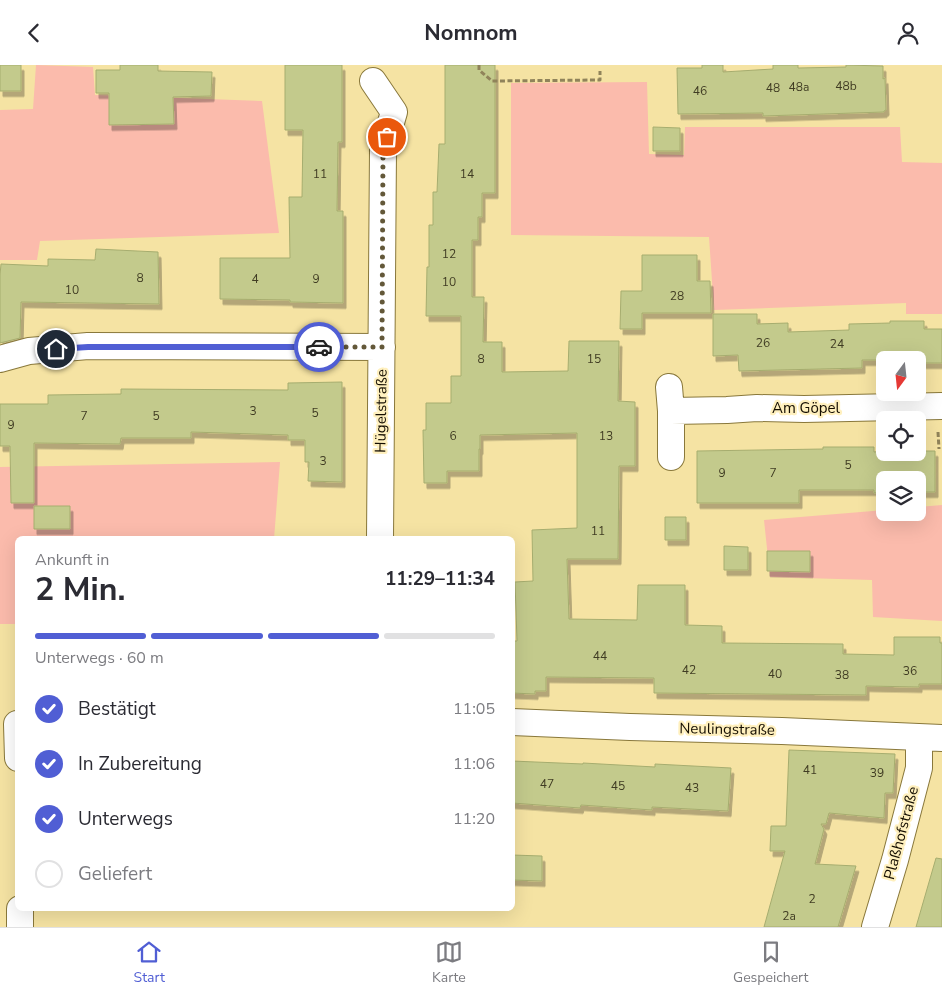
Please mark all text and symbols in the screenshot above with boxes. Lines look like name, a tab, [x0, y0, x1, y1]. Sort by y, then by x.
text: Nomnom	[424, 18, 518, 48]
icon: back	[20, 19, 48, 47]
icon: person	[894, 19, 922, 47]
house number: 48b	[835, 78, 857, 94]
house number: 48a	[789, 79, 809, 95]
house number: 48	[766, 80, 780, 96]
house number: 46	[693, 83, 707, 99]
pin	[366, 116, 408, 158]
icon: bag	[373, 123, 401, 151]
house number: 11	[313, 166, 327, 182]
house number: 14	[460, 166, 474, 182]
house number: 12	[442, 246, 456, 262]
house number: 8	[136, 270, 144, 286]
house number: 4	[251, 271, 259, 287]
house number: 9	[312, 271, 320, 287]
house number: 10	[442, 274, 456, 290]
house number: 10	[65, 282, 79, 298]
house number: 28	[670, 288, 684, 304]
courier	[294, 322, 344, 372]
pin	[35, 328, 77, 370]
icon: car	[305, 333, 333, 361]
icon: home	[42, 335, 70, 363]
house number: 26	[756, 335, 770, 351]
house number: 24	[830, 336, 844, 352]
house number: 8	[477, 351, 485, 367]
house number: 15	[587, 351, 601, 367]
north arrow	[876, 351, 926, 401]
map controls	[876, 351, 926, 521]
street label: Hügelstraße	[370, 369, 392, 453]
street label: Am Göpel	[772, 398, 841, 418]
house number: 3	[249, 403, 257, 419]
house number: 5	[311, 405, 319, 421]
house number: 7	[80, 408, 88, 424]
house number: 5	[152, 408, 160, 424]
button: locate	[876, 411, 926, 461]
house number: 9	[7, 417, 15, 433]
house number: 6	[449, 428, 457, 444]
house number: 13	[599, 428, 613, 444]
house number: 3	[319, 453, 327, 469]
house number: 5	[844, 457, 852, 473]
house number: 9	[718, 465, 726, 481]
house number: 7	[769, 465, 777, 481]
button: layers	[876, 471, 926, 521]
house number: 11	[591, 523, 605, 539]
text: Ankunft in	[35, 549, 109, 571]
text: 11:29–11:34	[385, 566, 495, 592]
text: 2 Min.	[35, 568, 125, 611]
text: Unterwegs · 60 m	[35, 647, 164, 669]
house number: 44	[593, 648, 607, 664]
house number: 42	[682, 662, 696, 678]
house number: 36	[903, 663, 917, 679]
house number: 40	[768, 666, 782, 682]
house number: 38	[835, 667, 849, 683]
icon: check	[35, 695, 63, 723]
text: Bestätigt	[78, 696, 156, 722]
text: 11:05	[453, 698, 495, 720]
street label: Neulingstraße	[679, 718, 775, 740]
icon: check	[35, 750, 63, 778]
text: In Zubereitung	[78, 751, 202, 777]
text: 11:06	[453, 753, 495, 775]
house number: 41	[803, 762, 817, 778]
house number: 39	[870, 765, 884, 781]
house number: 47	[540, 776, 554, 792]
house number: 45	[611, 778, 625, 794]
house number: 43	[685, 780, 699, 796]
street label: Plaßhofstraße	[879, 784, 923, 882]
icon: check	[35, 805, 63, 833]
text: Unterwegs	[78, 806, 173, 832]
text: 11:20	[453, 808, 495, 830]
text: Geliefert	[78, 861, 152, 887]
house number: 2	[808, 891, 816, 907]
house number: 2a	[782, 908, 796, 924]
tab: Start	[134, 938, 165, 987]
tab: Karte	[432, 938, 466, 987]
tab: Gespeichert	[733, 938, 808, 987]

